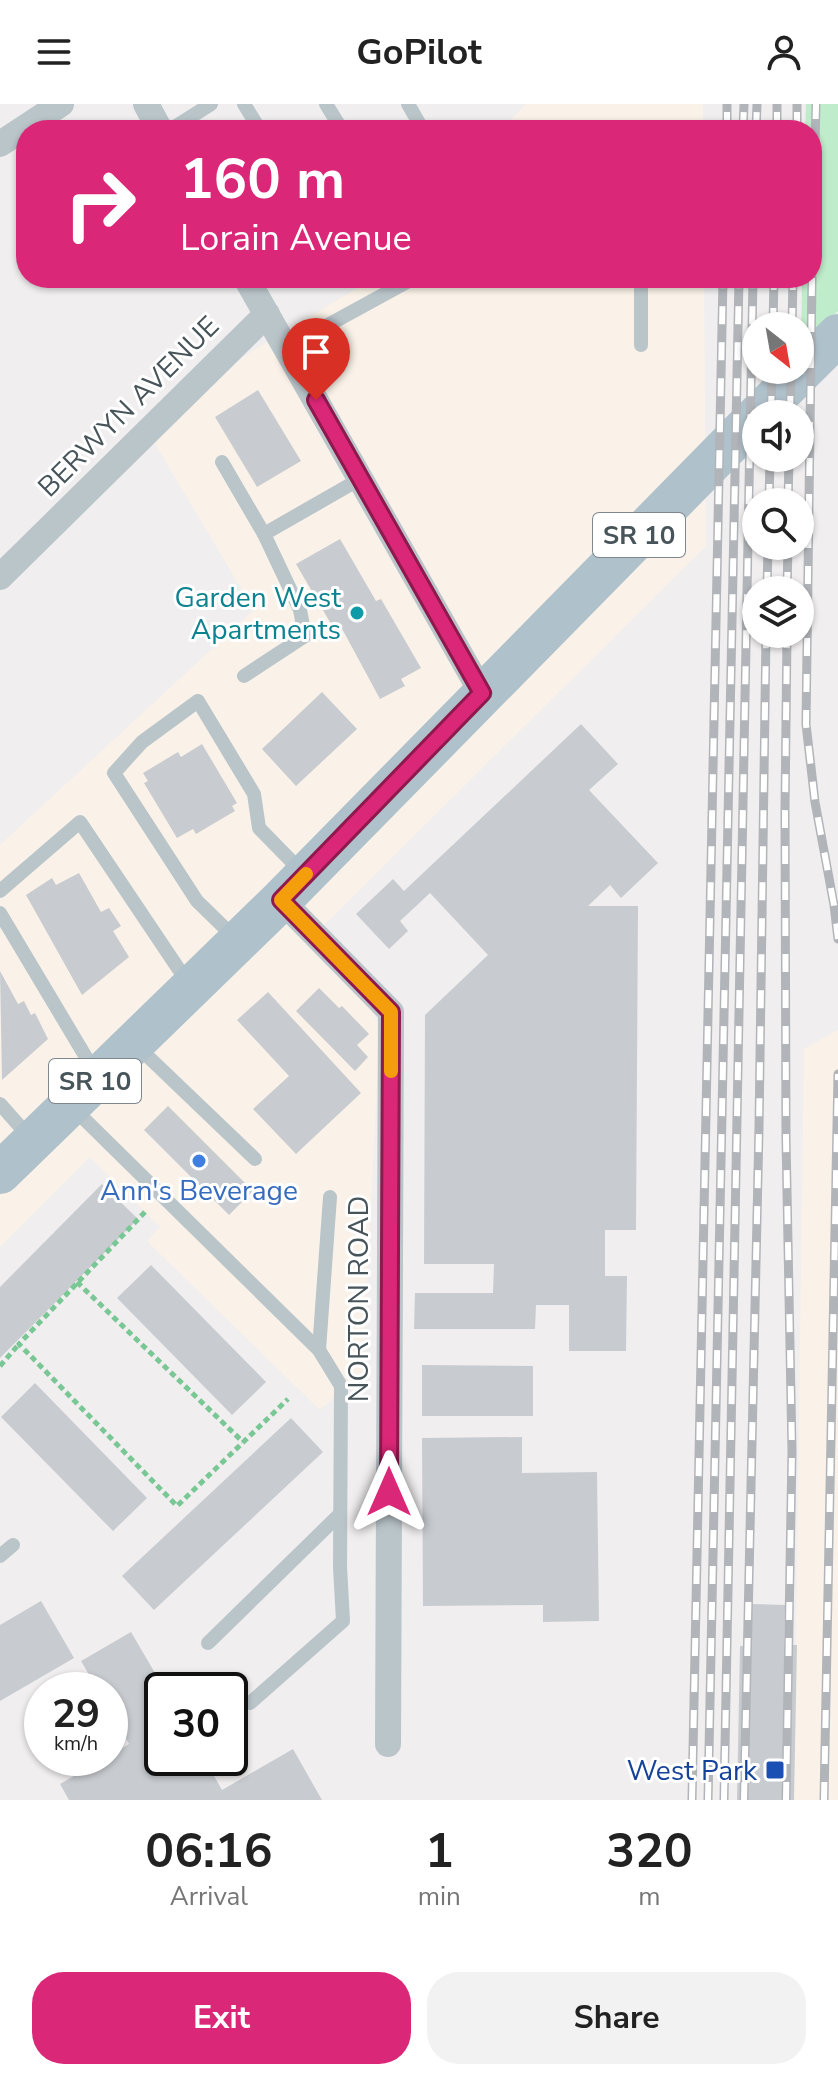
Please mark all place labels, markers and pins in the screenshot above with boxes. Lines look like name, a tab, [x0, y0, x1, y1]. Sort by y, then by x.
pin	[282, 318, 350, 400]
place label: Garden West Apartments	[174, 579, 341, 649]
marker: Garden West Apartments	[348, 604, 366, 622]
marker: Ann's Beverage	[190, 1152, 208, 1170]
place label: Ann's Beverage	[100, 1172, 298, 1210]
place label: West Park	[627, 1752, 758, 1790]
marker: West Park	[764, 1759, 786, 1781]

